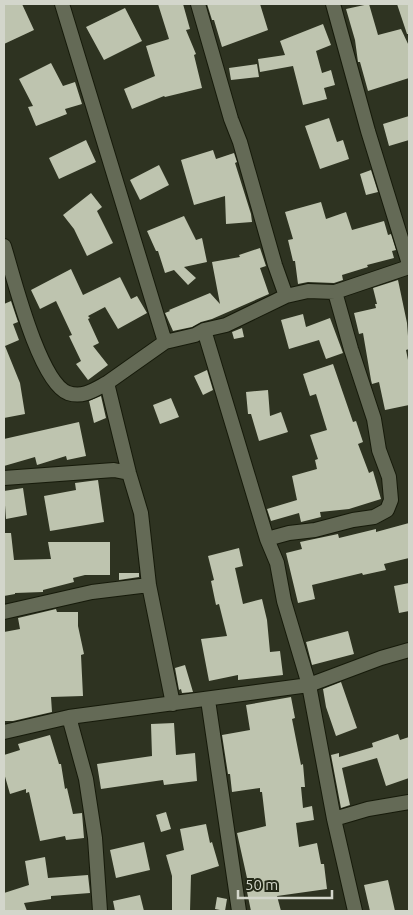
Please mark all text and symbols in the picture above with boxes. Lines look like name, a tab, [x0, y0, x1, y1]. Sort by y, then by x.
scale bar	[238, 868, 332, 900]
text: 50 m	[245, 876, 278, 893]

